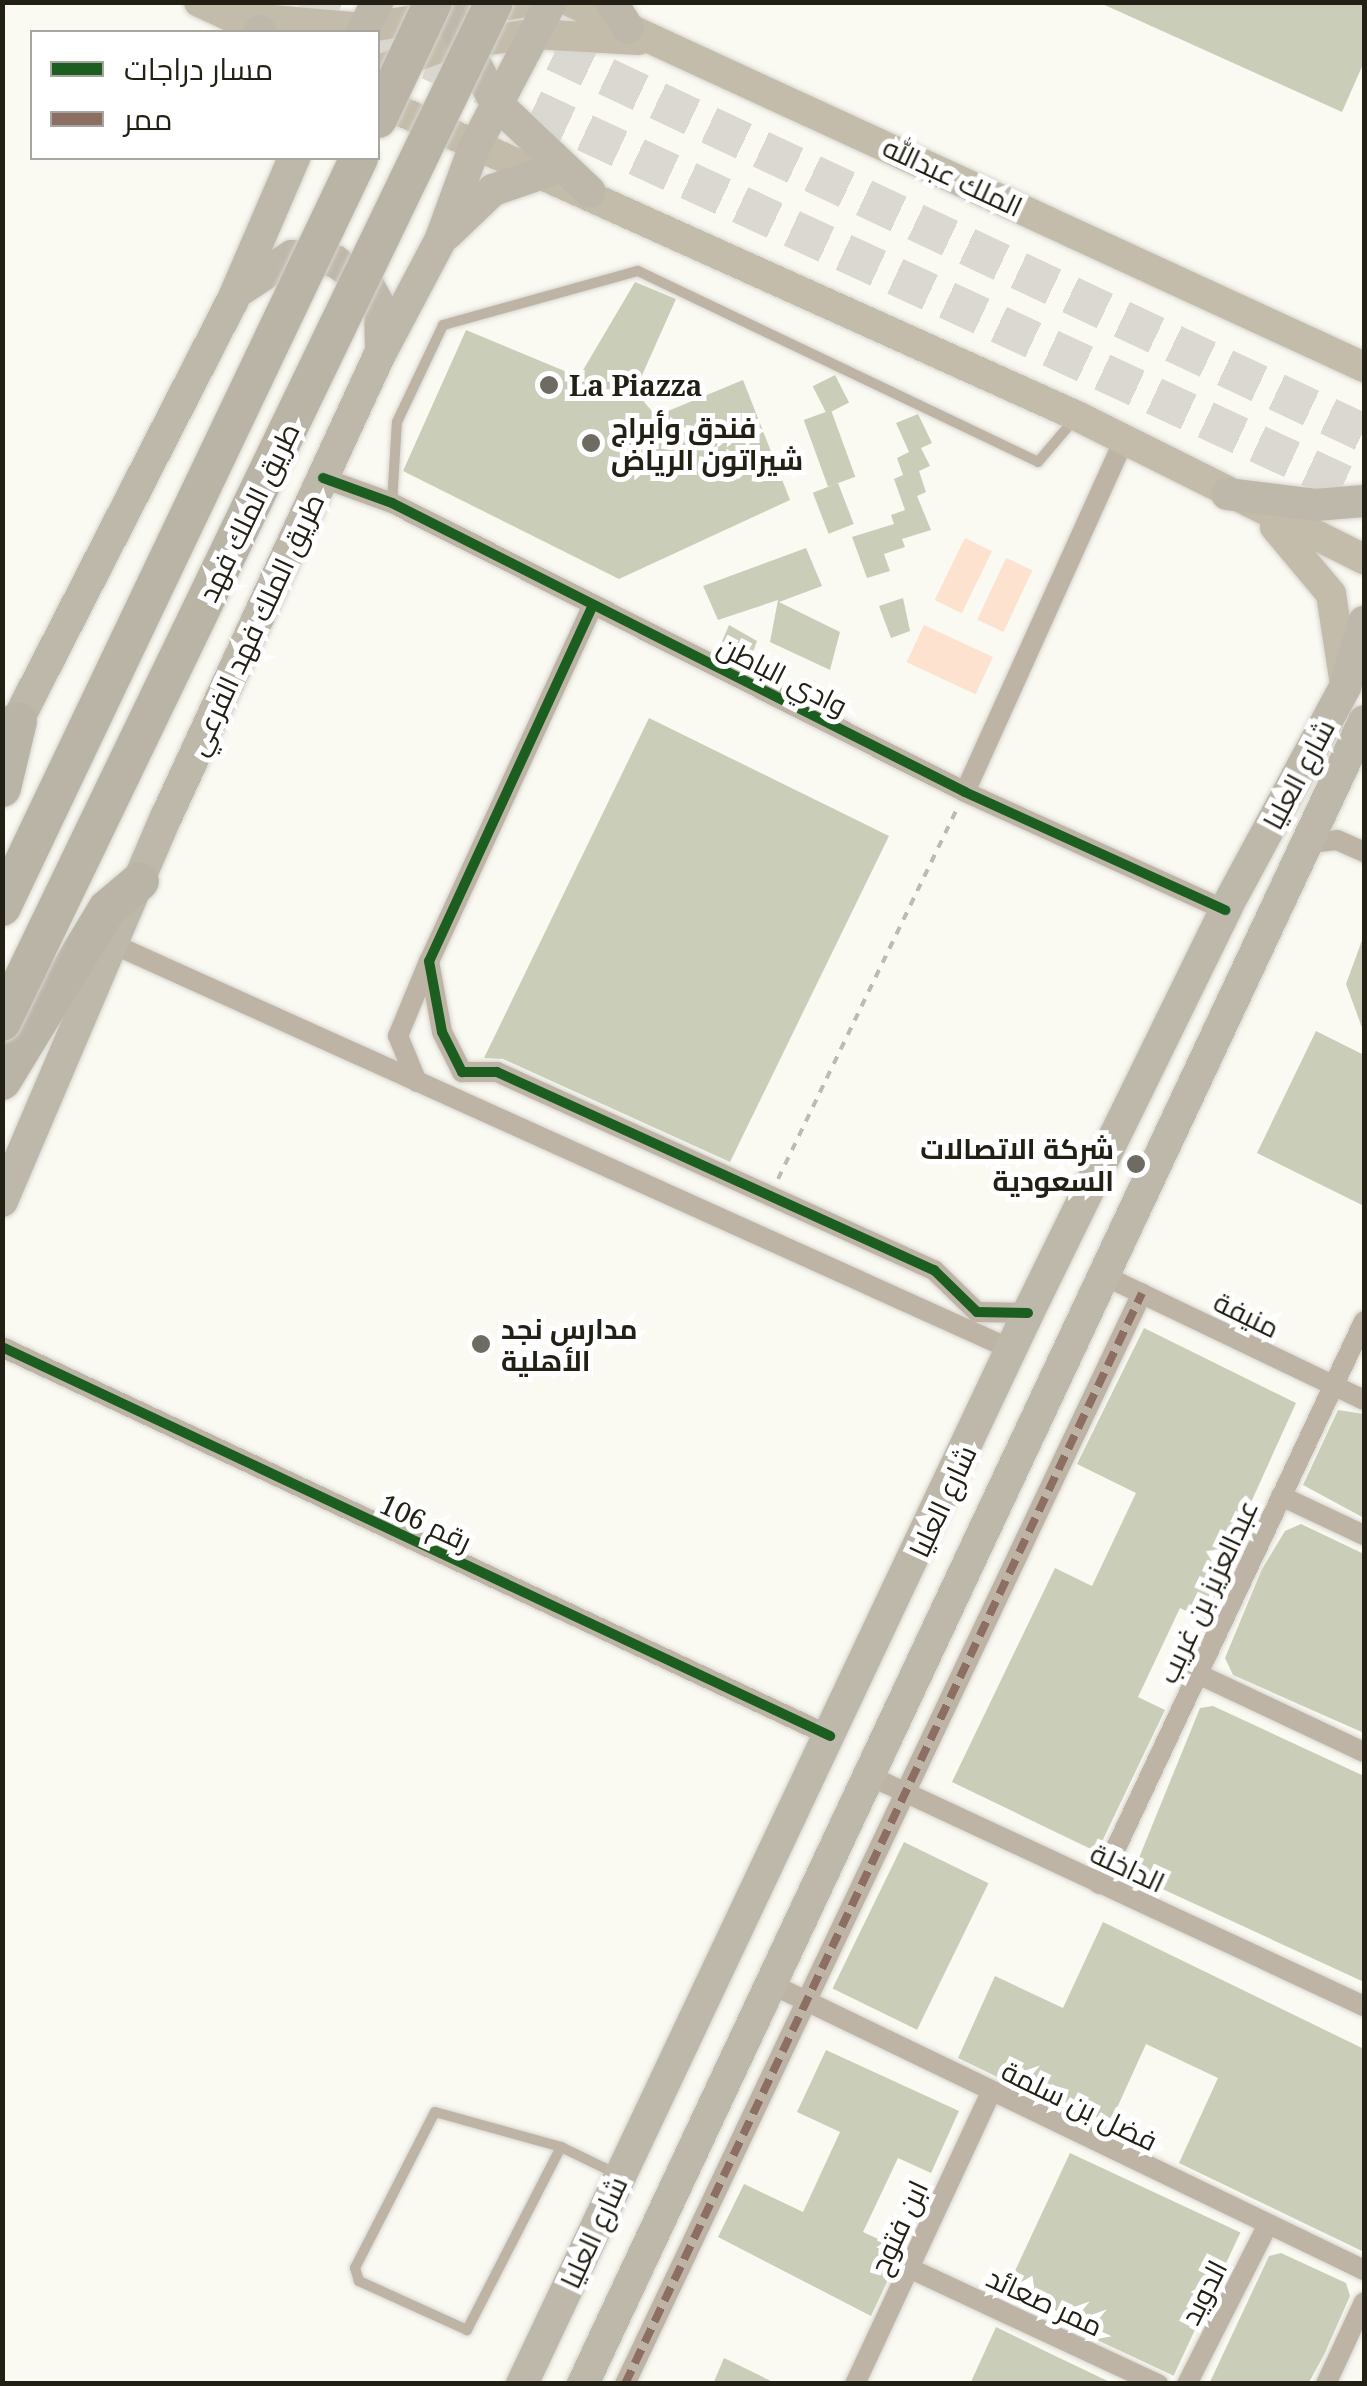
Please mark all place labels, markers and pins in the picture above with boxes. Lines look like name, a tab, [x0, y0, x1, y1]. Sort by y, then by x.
place label: La Piazza	[569, 368, 702, 402]
marker: La Piazza	[538, 374, 560, 396]
place label: فندق وأبراج شيراتون الرياض	[611, 410, 803, 476]
marker: فندق وأبراج شيراتون الرياض	[580, 432, 602, 454]
place label: شركة الاتصالات السعودية	[920, 1131, 1114, 1197]
marker: شركة الاتصالات السعودية	[1123, 1151, 1149, 1177]
place label: مدارس نجد الأهلية	[501, 1311, 638, 1377]
marker: مدارس نجد الأهلية	[470, 1333, 492, 1355]

